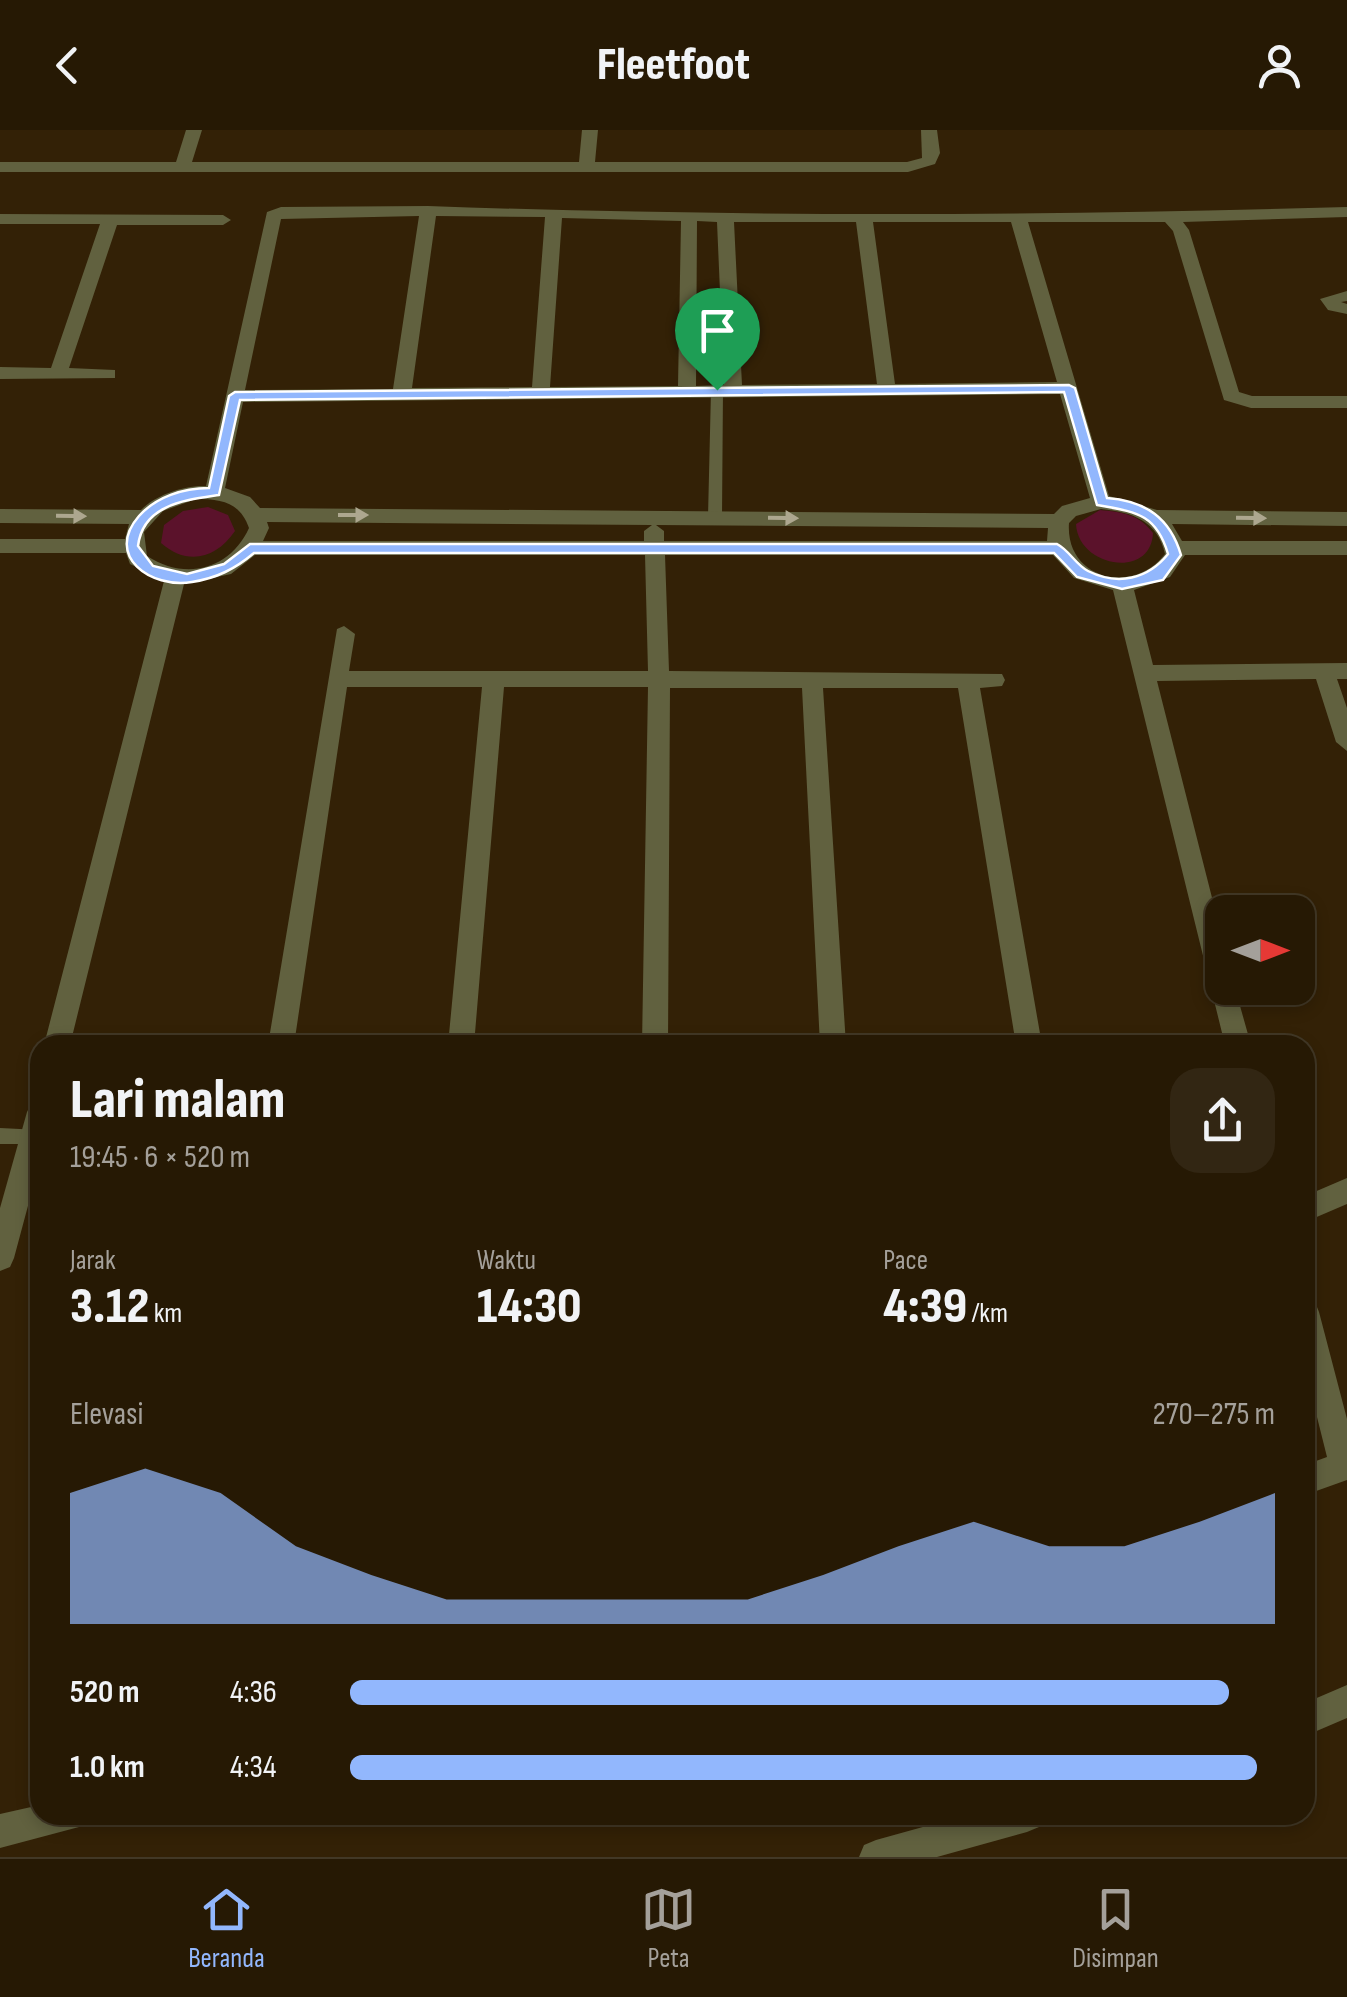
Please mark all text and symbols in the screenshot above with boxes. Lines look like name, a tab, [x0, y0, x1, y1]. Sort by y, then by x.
icon: back	[40, 38, 95, 93]
text: Fleetfoot	[597, 38, 750, 93]
icon: person	[1252, 38, 1307, 93]
pin	[675, 288, 760, 391]
icon: arrive	[690, 303, 745, 358]
one-way arrow	[338, 507, 370, 523]
one-way arrow	[56, 509, 88, 525]
one-way arrow	[768, 510, 800, 526]
one-way arrow	[1235, 510, 1267, 526]
north arrow	[1205, 895, 1315, 1005]
map controls	[1205, 895, 1315, 1005]
text: Lari malam	[70, 1067, 285, 1134]
button: share	[1170, 1068, 1275, 1173]
text: 19:45 · 6 × 520 m	[70, 1138, 250, 1177]
text: Jarak	[70, 1244, 116, 1277]
text: Waktu	[477, 1244, 536, 1277]
text: Pace	[883, 1244, 928, 1277]
text: 3.12	[70, 1277, 149, 1337]
text: 14:30	[477, 1277, 582, 1337]
text: 4:39	[883, 1277, 967, 1337]
text: km	[149, 1297, 182, 1330]
text: /km	[967, 1297, 1008, 1330]
text: Elevasi	[70, 1395, 143, 1434]
text: 270–275 m	[1153, 1395, 1275, 1434]
text: 520 m	[70, 1673, 140, 1712]
text: 4:36	[230, 1673, 277, 1712]
text: 1.0 km	[70, 1748, 145, 1787]
text: 4:34	[230, 1748, 276, 1787]
tab: Beranda	[188, 1882, 265, 1975]
tab: Peta	[641, 1882, 696, 1975]
tab: Disimpan	[1072, 1882, 1159, 1975]

